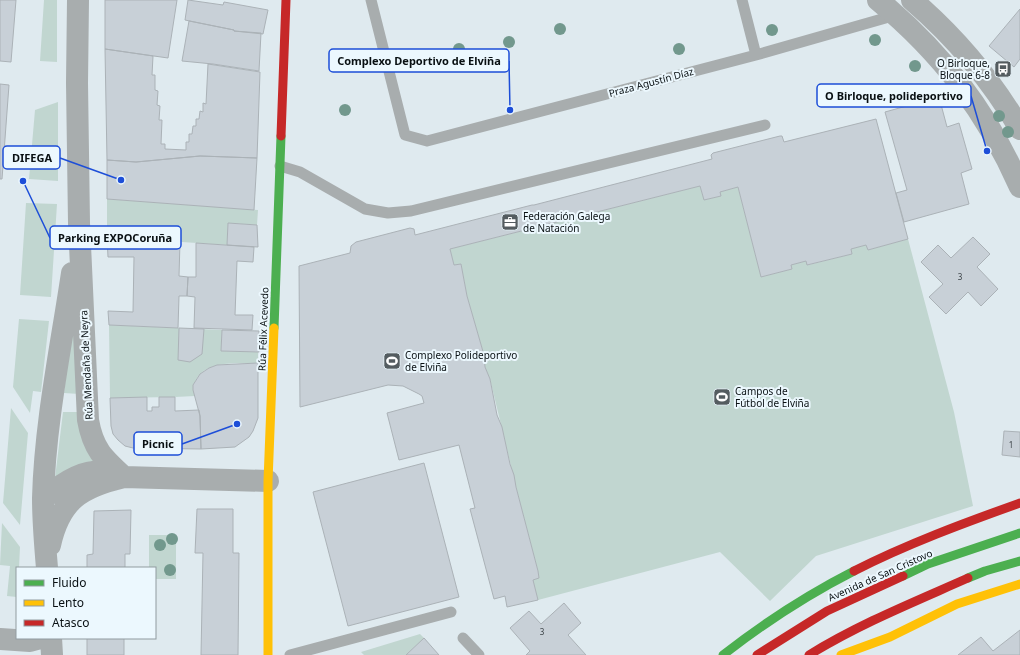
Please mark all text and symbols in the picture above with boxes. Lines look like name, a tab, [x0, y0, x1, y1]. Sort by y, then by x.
callout: Complexo Deportivo de Elviña	[329, 49, 509, 72]
text: Complexo Deportivo de Elviña	[337, 53, 501, 68]
place label: O Birloque, Bloque 6-8	[937, 56, 990, 82]
bus stop icon: O Birloque, Bloque 6-8	[993, 59, 1013, 79]
street label: Praza Agustín Díaz	[607, 64, 695, 100]
callout: O Birloque, polideportivo	[817, 84, 971, 107]
text: O Birloque, polideportivo	[825, 88, 963, 103]
callout: DIFEGA	[3, 146, 60, 169]
text: DIFEGA	[12, 150, 52, 165]
place label: Federación Galega de Natación	[523, 209, 610, 235]
office icon: Federación Galega de Natación	[500, 212, 520, 232]
callout: Parking EXPOCoruña	[50, 226, 181, 249]
text: Parking EXPOCoruña	[58, 230, 172, 245]
house number: 3	[958, 271, 963, 282]
street label: Rúa Félix Acevedo	[255, 287, 271, 371]
street label: Rúa Mendaña de Neyra	[76, 310, 96, 420]
place label: Complexo Polideportivo de Elviña	[405, 348, 517, 374]
sports icon: Complexo Polideportivo de Elviña	[382, 351, 402, 371]
place label: Campos de Fútbol de Elviña	[735, 384, 809, 410]
sports icon: Campos de Fútbol de Elviña	[712, 387, 732, 407]
callout: Picnic	[134, 432, 182, 455]
text: Picnic	[142, 436, 174, 451]
house number: 1	[1009, 439, 1013, 450]
street label: Avenida de San Cristovo	[826, 546, 934, 604]
legend	[16, 567, 156, 639]
text: Fluido	[52, 574, 86, 591]
text: Lento	[52, 594, 84, 611]
text: Atasco	[52, 614, 90, 631]
house number: 3	[540, 626, 545, 637]

